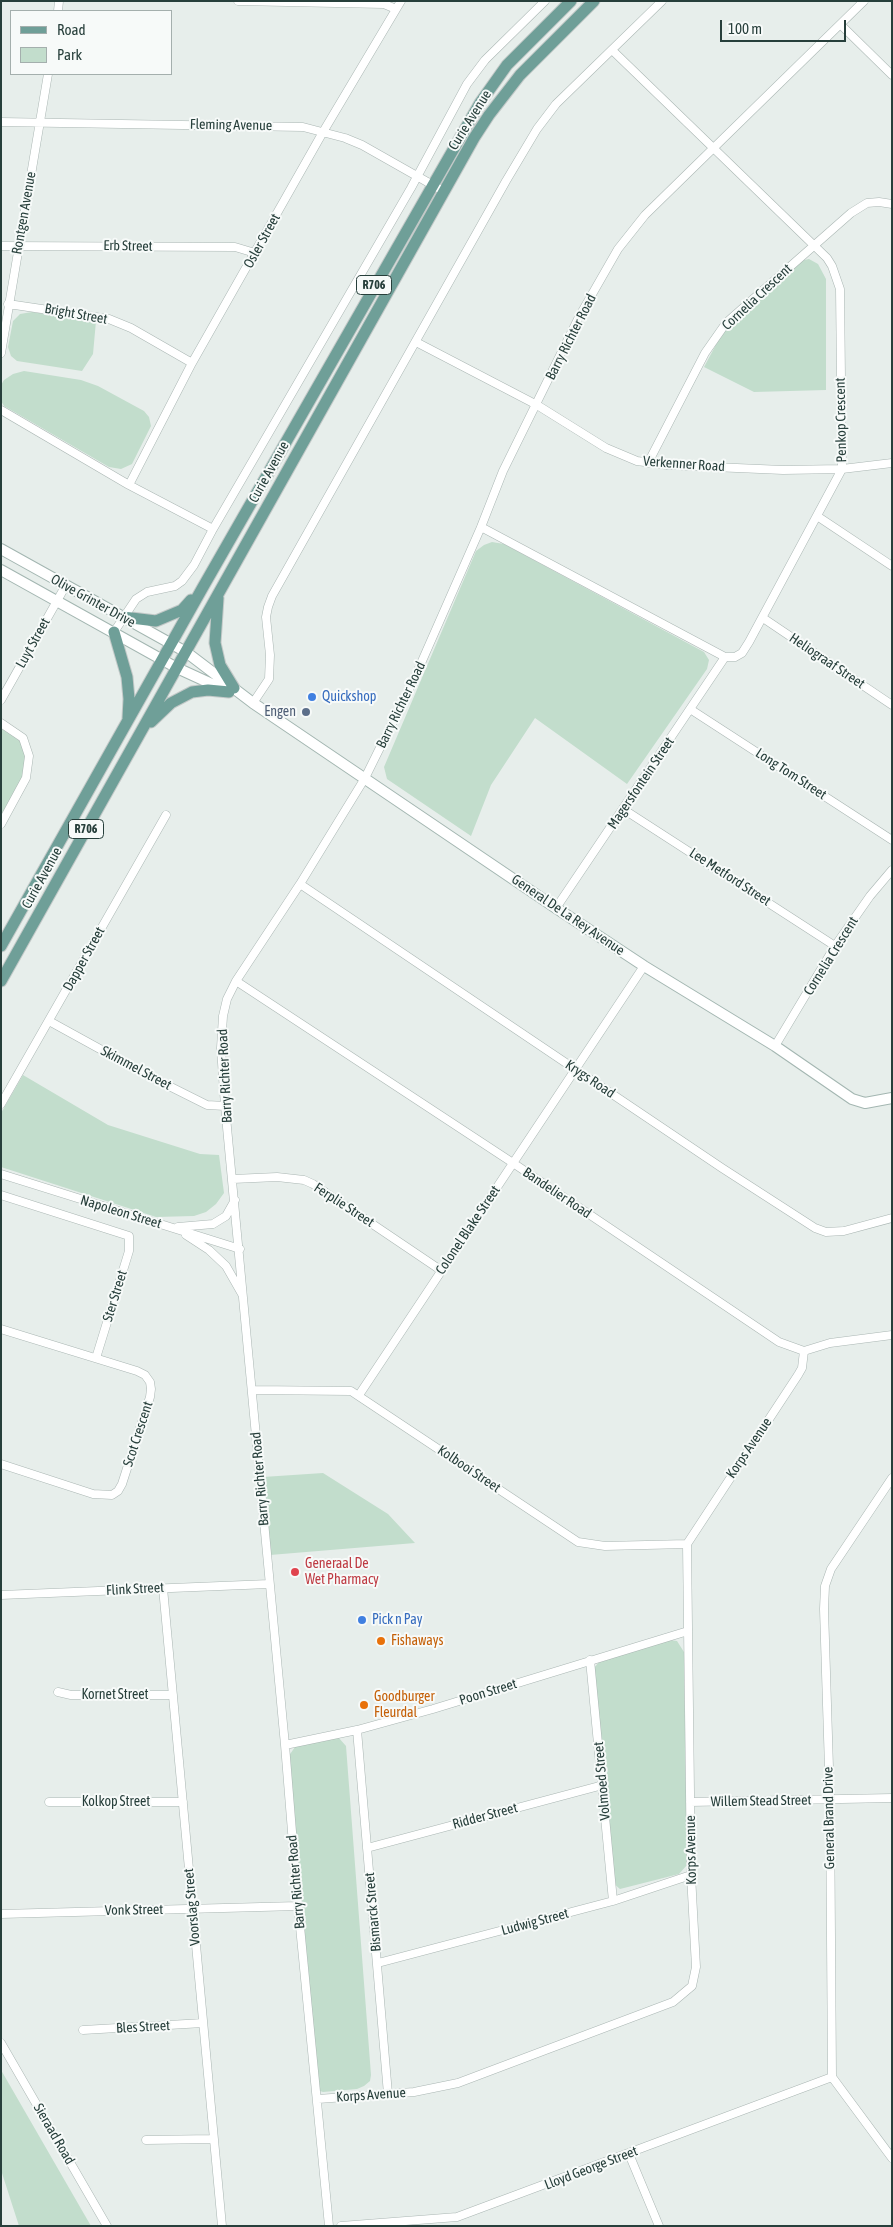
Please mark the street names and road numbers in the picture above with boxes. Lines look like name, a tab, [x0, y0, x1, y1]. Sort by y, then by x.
street label: Curie Avenue	[445, 87, 495, 153]
street label: Fleming Avenue	[190, 116, 272, 134]
street label: Rontgen Avenue	[8, 170, 40, 256]
street label: Osler Street	[240, 211, 284, 271]
street label: Erb Street	[103, 237, 153, 255]
street label: Cornelia Crescent	[719, 260, 795, 334]
road number: R706	[356, 276, 392, 294]
street label: Barry Richter Road	[542, 291, 600, 383]
street label: Bright Street	[43, 300, 109, 328]
street label: Penkop Crescent	[832, 377, 850, 463]
street label: Curie Avenue	[245, 438, 293, 506]
street label: Verkenner Road	[643, 453, 725, 475]
street label: Olive Grinter Drive	[48, 571, 138, 631]
street label: Luyt Street	[12, 615, 54, 671]
street label: Heliograaf Street	[786, 630, 868, 692]
street label: Barry Richter Road	[373, 659, 429, 751]
street label: Magersfontein Street	[604, 734, 678, 832]
street label: Long Tom Street	[752, 745, 830, 803]
road number: R706	[68, 820, 104, 839]
street label: Curie Avenue	[18, 844, 66, 912]
street label: Lee Metford Street	[686, 844, 774, 910]
street label: General De La Rey Avenue	[508, 871, 628, 959]
street label: Cornelia Crescent	[800, 914, 862, 998]
street label: Dapper Street	[60, 924, 108, 994]
street label: Barry Richter Road	[214, 1028, 236, 1124]
street label: Skimmel Street	[98, 1042, 174, 1094]
street label: Krygs Road	[562, 1056, 618, 1102]
street label: Bandelier Road	[520, 1164, 594, 1222]
street label: Ferplie Street	[311, 1179, 377, 1231]
street label: Colonel Blake Street	[432, 1182, 504, 1278]
street label: Napoleon Street	[78, 1192, 164, 1232]
street label: Ster Street	[99, 1268, 131, 1324]
street label: Scot Crescent	[120, 1399, 156, 1469]
street label: Korps Avenue	[723, 1414, 775, 1482]
street label: Barry Richter Road	[248, 1431, 272, 1527]
street label: Kolbooi Street	[434, 1442, 504, 1496]
street label: Flink Street	[106, 1579, 164, 1599]
street label: Poon Street	[457, 1675, 519, 1709]
street label: Kornet Street	[81, 1687, 149, 1703]
street label: Volmoed Street	[590, 1741, 614, 1821]
street label: General Brand Drive	[820, 1767, 838, 1869]
street label: Willem Stead Street	[710, 1792, 812, 1810]
street label: Kolkop Street	[82, 1794, 150, 1810]
street label: Ridder Street	[451, 1799, 519, 1833]
street label: Korps Avenue	[682, 1815, 700, 1885]
street label: Barry Richter Road	[284, 1834, 308, 1930]
street label: Voorslag Street	[180, 1868, 204, 1946]
street label: Bismarck Street	[361, 1872, 385, 1952]
street label: Vonk Street	[105, 1901, 163, 1919]
street label: Ludwig Street	[499, 1905, 571, 1939]
street label: Bles Street	[116, 2017, 170, 2037]
street label: Korps Avenue	[336, 2084, 406, 2106]
street label: Sieraad Road	[30, 2101, 78, 2167]
street label: Lloyd George Street	[542, 2143, 640, 2193]

